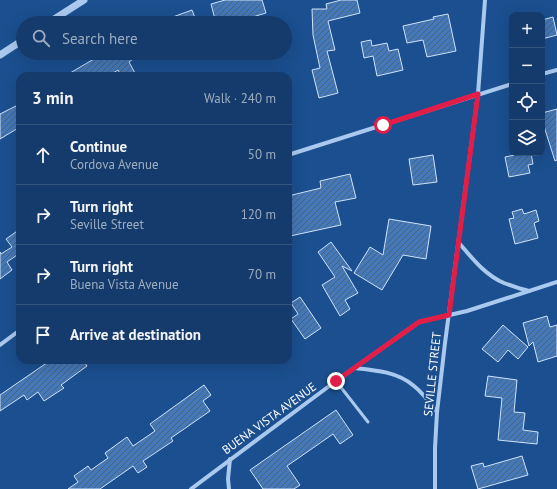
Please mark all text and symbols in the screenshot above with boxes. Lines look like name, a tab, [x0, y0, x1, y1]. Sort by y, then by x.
map controls	[509, 12, 545, 156]
button: +	[509, 12, 545, 48]
search box	[16, 16, 292, 60]
icon: search	[30, 27, 52, 49]
text: Search here	[62, 29, 138, 48]
button: −	[509, 48, 545, 84]
button: locate	[509, 84, 545, 120]
text: 3 min	[32, 87, 73, 109]
text: Walk · 240 m	[204, 90, 276, 107]
route start	[374, 116, 392, 134]
button: layers	[509, 120, 545, 156]
text: Continue	[70, 137, 127, 156]
icon: ahead	[32, 144, 54, 166]
text: 50 m	[248, 146, 276, 163]
text: Cordova Avenue	[70, 156, 159, 173]
text: Turn right	[70, 197, 133, 216]
icon: right	[32, 204, 54, 226]
text: 120 m	[241, 206, 276, 223]
text: Seville Street	[70, 216, 144, 233]
text: Turn right	[70, 257, 133, 276]
icon: right	[32, 264, 54, 286]
text: 70 m	[248, 266, 276, 283]
text: Buena Vista Avenue	[70, 276, 179, 293]
icon: arrive	[32, 324, 54, 346]
text: Arrive at destination	[70, 325, 201, 344]
street label: SEVILLE STREET	[420, 331, 444, 417]
route end	[327, 372, 345, 390]
street label: BUENA VISTA AVENUE	[219, 379, 319, 457]

